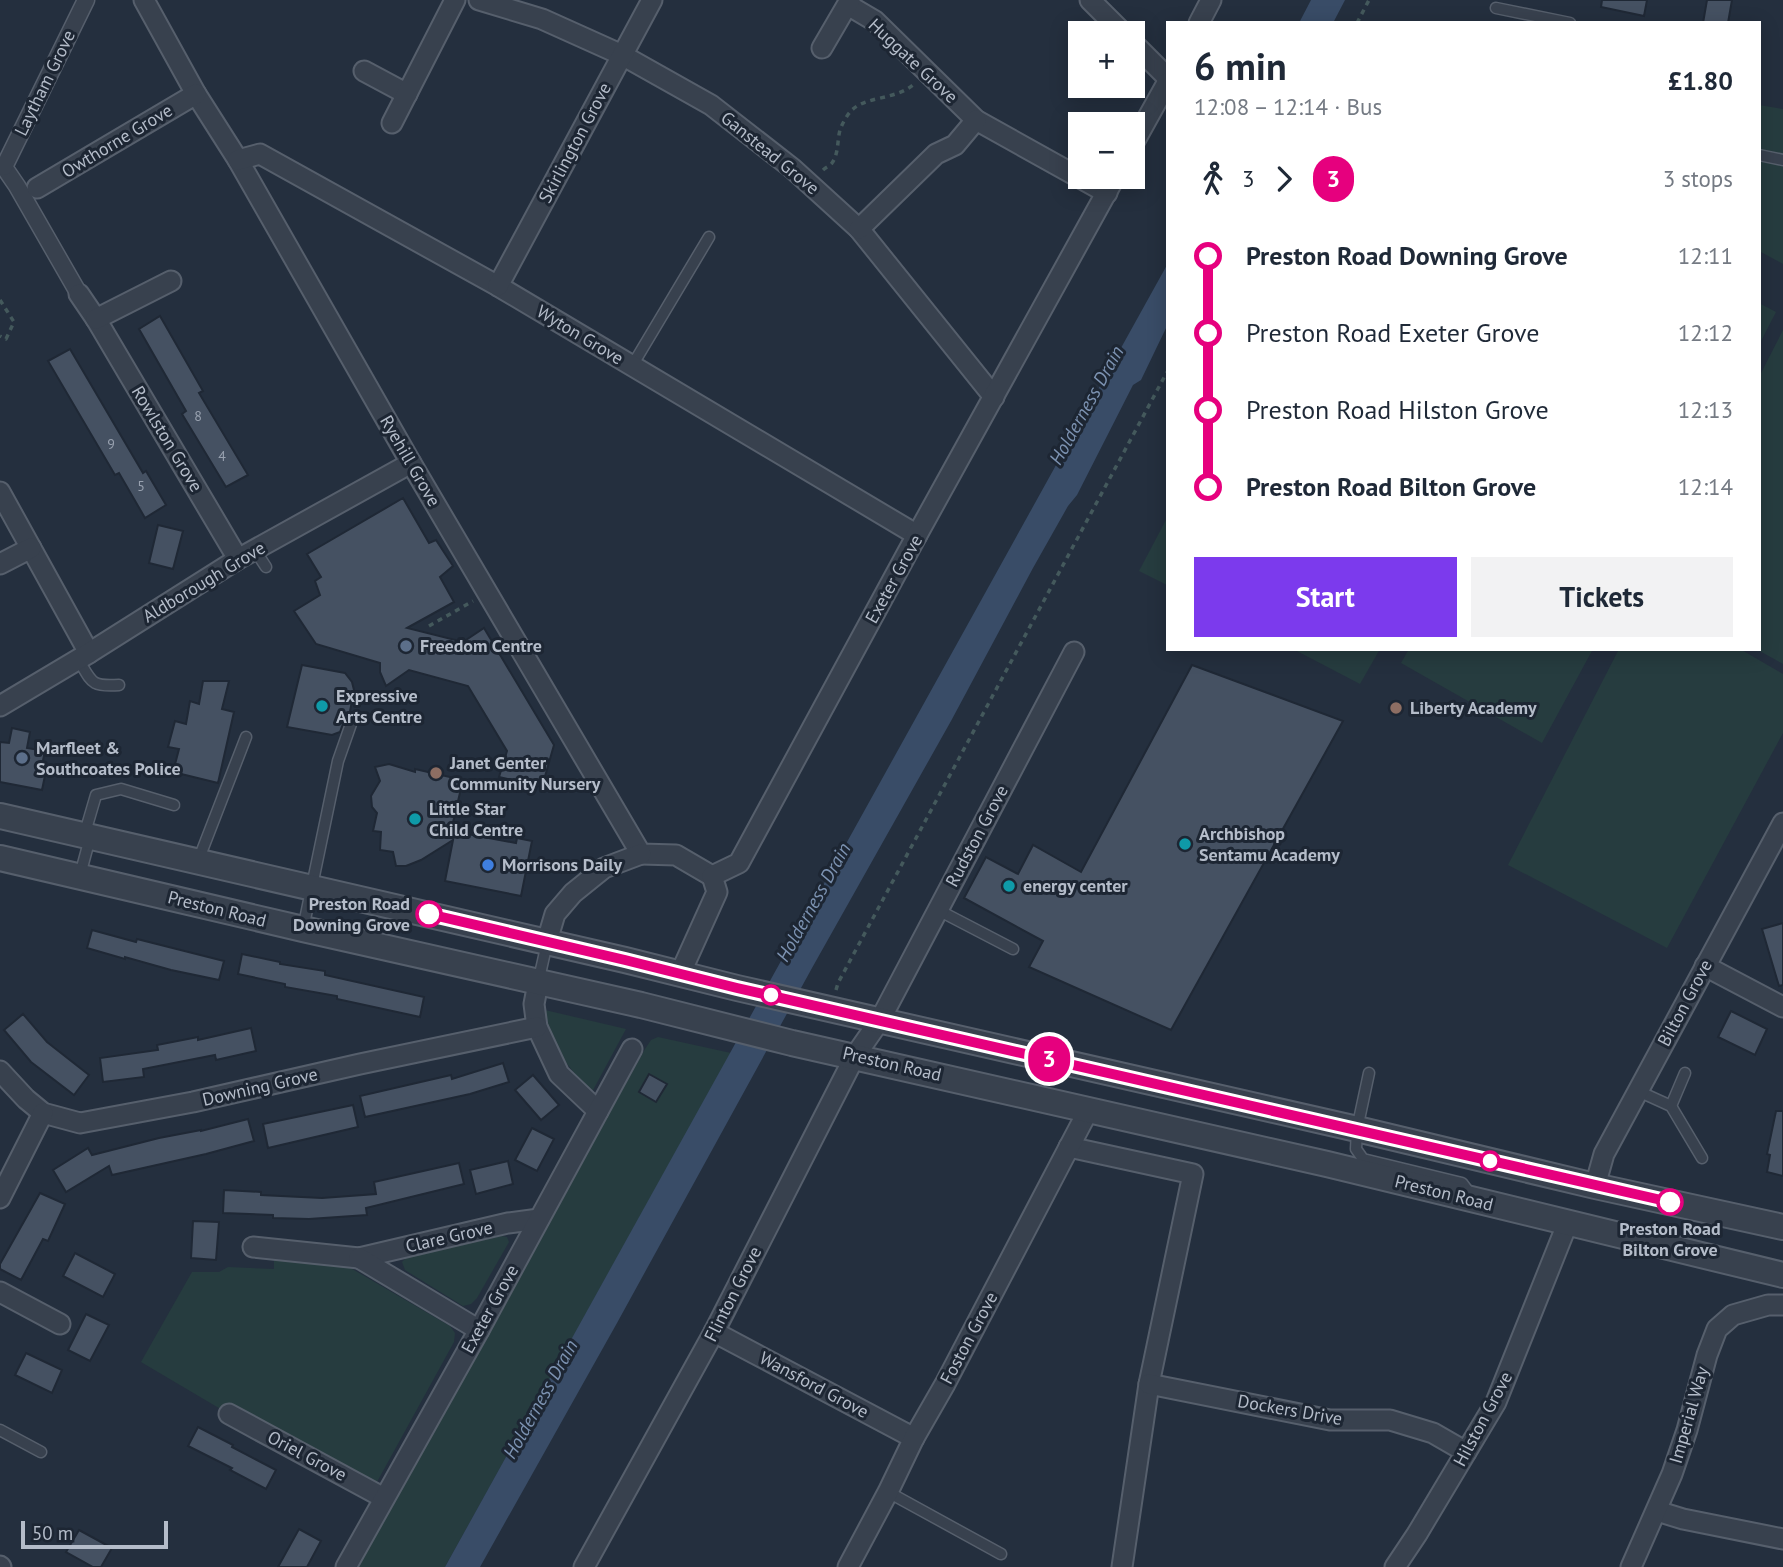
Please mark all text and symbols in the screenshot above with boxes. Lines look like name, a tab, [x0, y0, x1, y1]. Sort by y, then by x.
street label: Huggate Grove	[864, 13, 963, 108]
map controls	[1068, 21, 1145, 189]
button: +	[1068, 21, 1145, 98]
street label: Laytham Grove	[9, 26, 80, 139]
text: 6 min	[1194, 41, 1287, 90]
text: £1.80	[1668, 64, 1733, 97]
street label: Skirlington Grove	[533, 79, 616, 207]
text: 12:08 – 12:14 · Bus	[1194, 92, 1382, 121]
street label: Owthorne Grove	[57, 98, 176, 183]
street label: Ganstead Grove	[716, 106, 824, 199]
button: −	[1068, 112, 1145, 189]
icon: walk	[1194, 160, 1232, 198]
icon: forward	[1265, 160, 1303, 198]
text: 3	[1327, 163, 1340, 194]
text: 3	[1242, 164, 1255, 193]
text: 3 stops	[1663, 164, 1733, 193]
text: Preston Road Downing Grove	[1246, 239, 1568, 272]
text: 12:11	[1678, 241, 1733, 270]
street label: Wyton Grove	[533, 300, 628, 370]
text: Preston Road Exeter Grove	[1246, 316, 1540, 349]
text: 12:12	[1678, 318, 1733, 347]
water label: Holderness Drain	[1043, 341, 1129, 469]
street label: Rowlston Grove	[127, 381, 208, 496]
text: Preston Road Hilston Grove	[1246, 393, 1549, 426]
text: 12:13	[1678, 395, 1733, 424]
house number: 8	[194, 407, 202, 425]
street label: Ryehill Grove	[375, 411, 446, 511]
house number: 9	[107, 435, 115, 453]
house number: 4	[218, 447, 226, 465]
text: Preston Road Bilton Grove	[1246, 470, 1536, 503]
text: 12:14	[1678, 472, 1733, 501]
house number: 5	[137, 477, 145, 495]
street label: Exeter Grove	[860, 530, 927, 627]
street label: Aldborough Grove	[138, 536, 269, 627]
button: Start	[1194, 557, 1457, 637]
button: Tickets	[1471, 557, 1733, 637]
place label: Freedom Centre	[420, 634, 542, 657]
marker: Freedom Centre	[398, 638, 414, 654]
place label: Expressive Arts Centre	[336, 684, 422, 728]
place label: Liberty Academy	[1410, 696, 1537, 719]
marker: Expressive Arts Centre	[314, 698, 330, 714]
marker: Liberty Academy	[1388, 700, 1404, 716]
place label: Marfleet & Southcoates Police	[36, 736, 181, 780]
marker: Marfleet & Southcoates Police	[14, 750, 30, 766]
place label: Janet Genter Community Nursery	[449, 751, 601, 795]
marker: Janet Genter Community Nursery	[428, 765, 444, 781]
street label: Rudston Grove	[940, 781, 1013, 891]
place label: Little Star Child Centre	[429, 797, 523, 841]
marker: Little Star Child Centre	[407, 811, 423, 827]
place label: Archbishop Sentamu Academy	[1199, 822, 1340, 866]
marker: Archbishop Sentamu Academy	[1177, 836, 1193, 852]
water label: Holderness Drain	[770, 838, 856, 966]
place label: Morrisons Daily	[502, 853, 622, 876]
marker: Morrisons Daily	[480, 857, 496, 873]
place label: energy center	[1023, 874, 1128, 897]
marker: energy center	[1001, 878, 1017, 894]
street label: Preston Road	[166, 885, 269, 932]
place label: Preston Road Downing Grove	[293, 892, 410, 936]
marker: Preston Road Downing Grove	[416, 901, 442, 927]
street label: Bilton Grove	[1652, 955, 1717, 1050]
unlabelled marker	[761, 985, 781, 1005]
line badge: 3	[1026, 1036, 1072, 1082]
street label: Preston Road	[841, 1041, 944, 1086]
text: 3	[1042, 1043, 1056, 1074]
street label: Downing Grove	[200, 1062, 320, 1111]
unlabelled marker	[1480, 1151, 1500, 1171]
street label: Preston Road	[1393, 1169, 1496, 1216]
marker: Preston Road Bilton Grove	[1657, 1189, 1683, 1215]
street label: Clare Grove	[403, 1215, 495, 1258]
place label: Preston Road Bilton Grove	[1619, 1217, 1721, 1261]
street label: Flinton Grove	[699, 1242, 766, 1345]
street label: Exeter Grove	[456, 1260, 523, 1357]
street label: Foston Grove	[935, 1288, 1002, 1388]
water label: Holderness Drain	[497, 1335, 583, 1463]
street label: Wansford Grove	[756, 1346, 873, 1423]
street label: Imperial Way	[1664, 1363, 1713, 1466]
street label: Hilston Grove	[1448, 1367, 1517, 1470]
street label: Dockers Drive	[1236, 1389, 1344, 1430]
street label: Oriel Grove	[264, 1425, 351, 1486]
scale bar	[21, 1518, 168, 1550]
text: 50 m	[32, 1521, 73, 1545]

